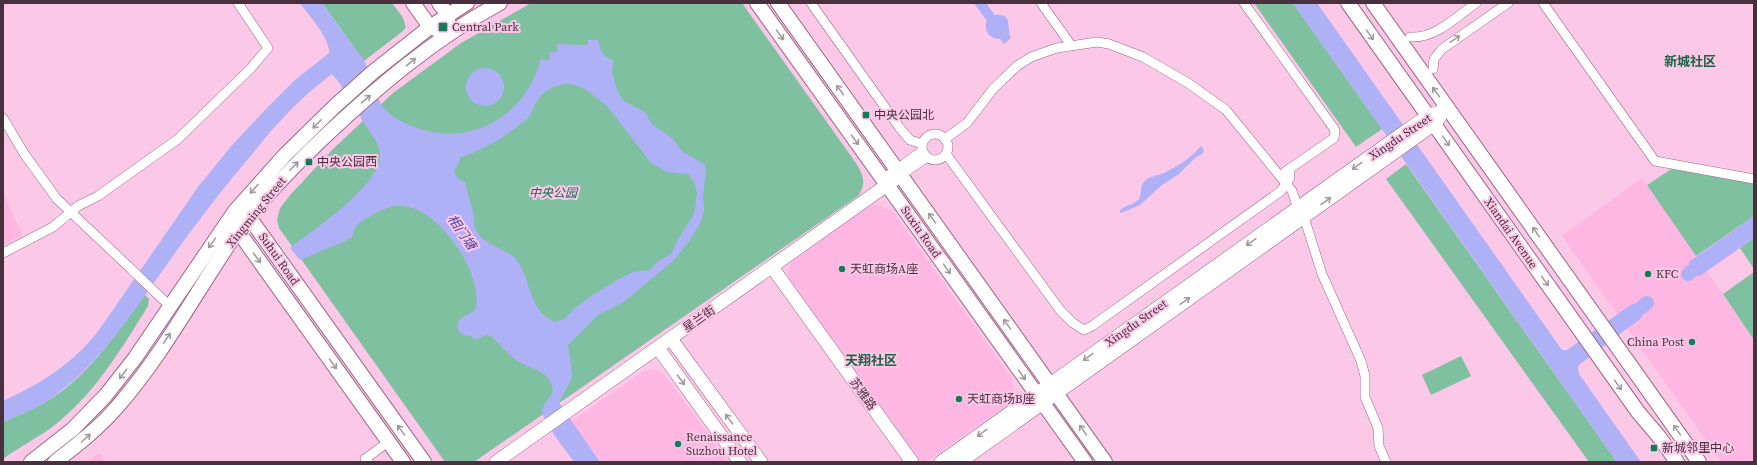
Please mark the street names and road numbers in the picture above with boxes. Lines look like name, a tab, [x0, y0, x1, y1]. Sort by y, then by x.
street label: Xingdu Street	[1366, 110, 1434, 164]
street label: Xingming Street	[223, 173, 290, 251]
street label: Xiandai Avenue	[1481, 194, 1541, 272]
street label: Suxiu Road	[897, 203, 945, 261]
street label: Suhui Road	[255, 230, 303, 289]
street label: Xingdu Street	[1102, 296, 1170, 350]
street label: 星兰街	[680, 302, 718, 336]
street label: 苏雅路	[846, 375, 880, 413]

